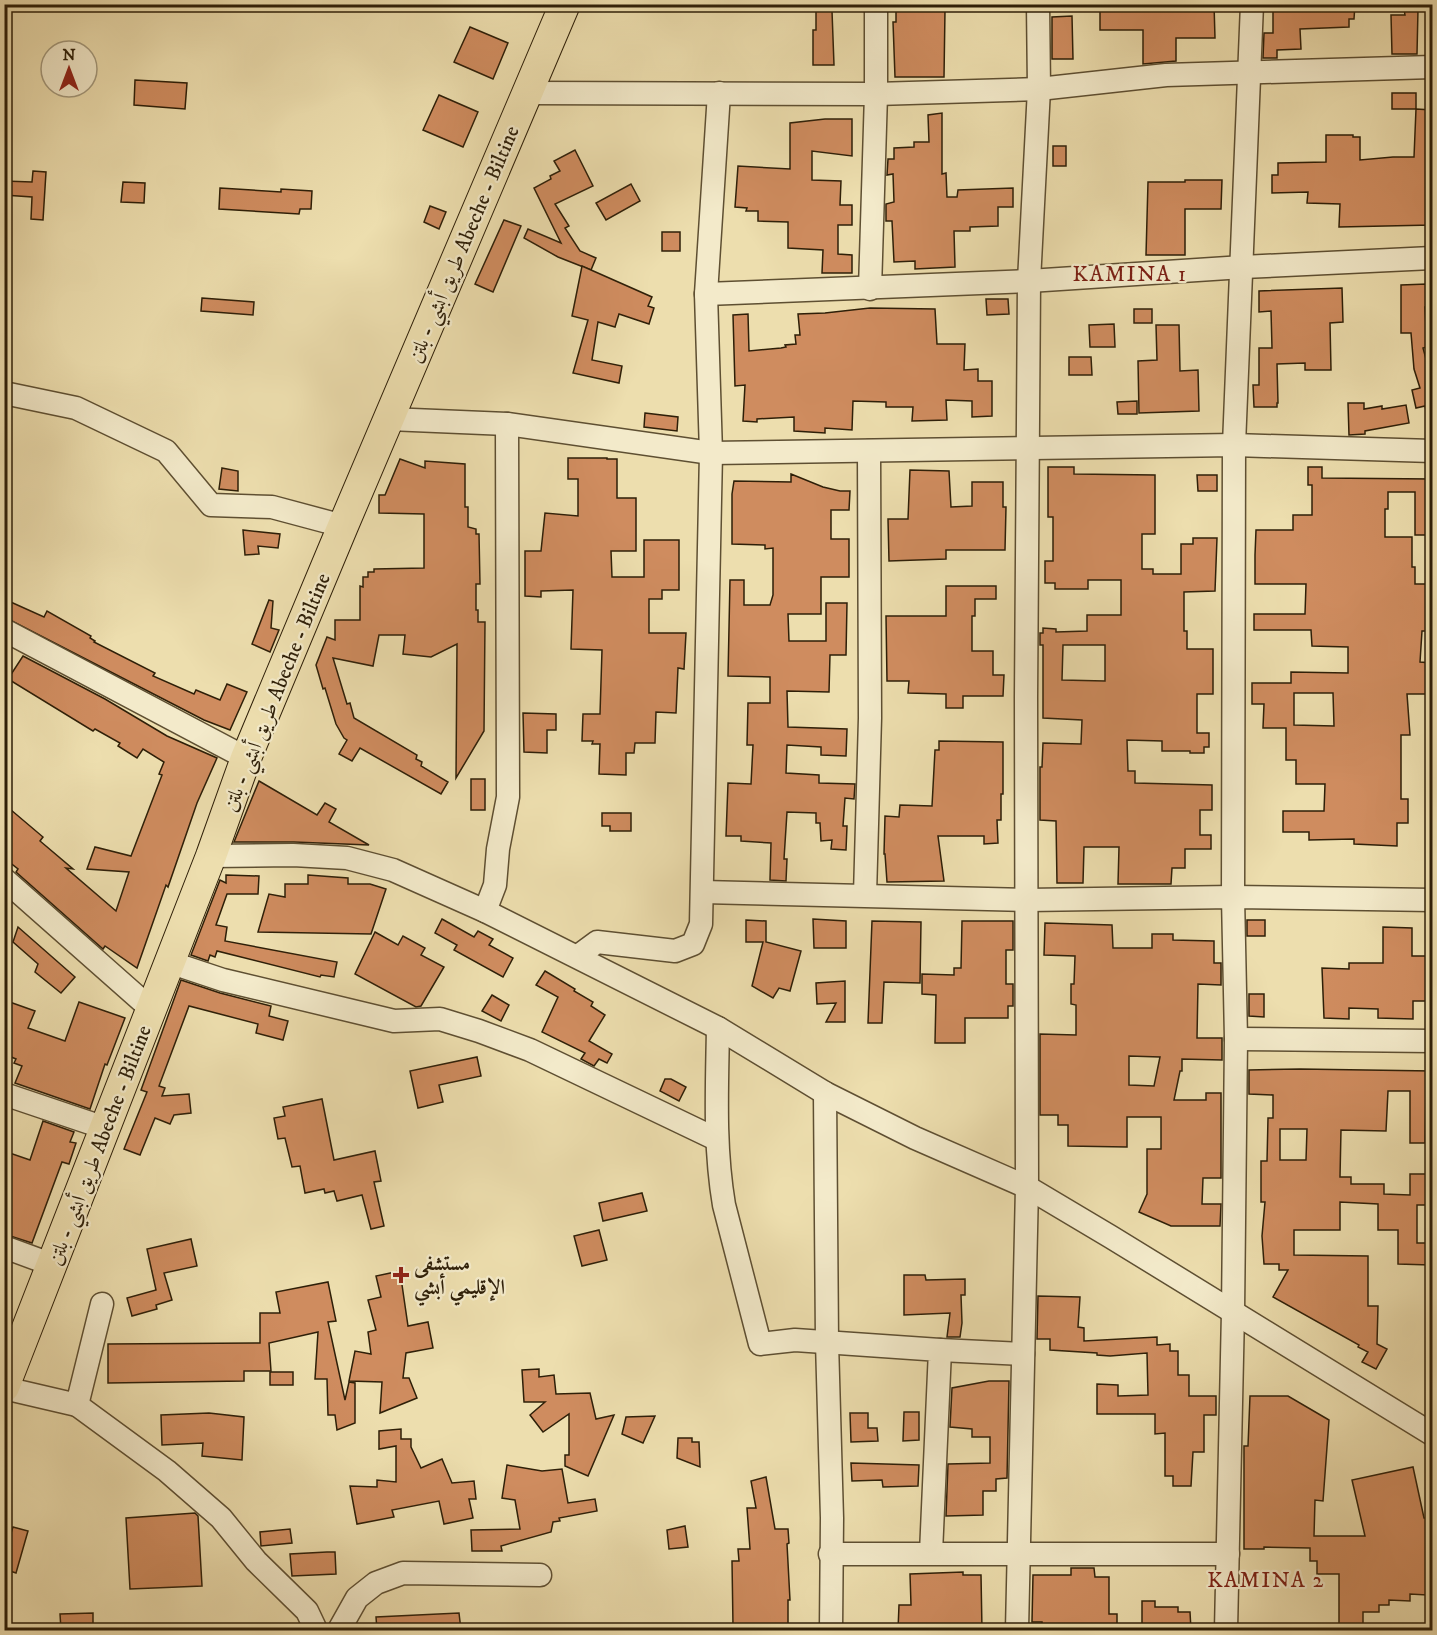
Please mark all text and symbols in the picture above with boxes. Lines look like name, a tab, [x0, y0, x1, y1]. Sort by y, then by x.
north arrow	[39, 39, 99, 99]
text: N	[62, 45, 76, 65]
street label: طريق أبشي - بلتن Abeche - Biltine	[399, 121, 531, 369]
district label: KAMINA 1	[1072, 261, 1188, 288]
street label: طريق أبشي - بلتن Abeche - Biltine	[214, 568, 342, 818]
street label: طريق أبشي - بلتن Abeche - Biltine	[39, 1020, 163, 1271]
place label: مستشفى الإقليمي أبشي	[413, 1251, 505, 1307]
marker: مستشفى الإقليمي أبشي	[392, 1266, 410, 1284]
district label: KAMINA 2	[1207, 1567, 1325, 1594]

